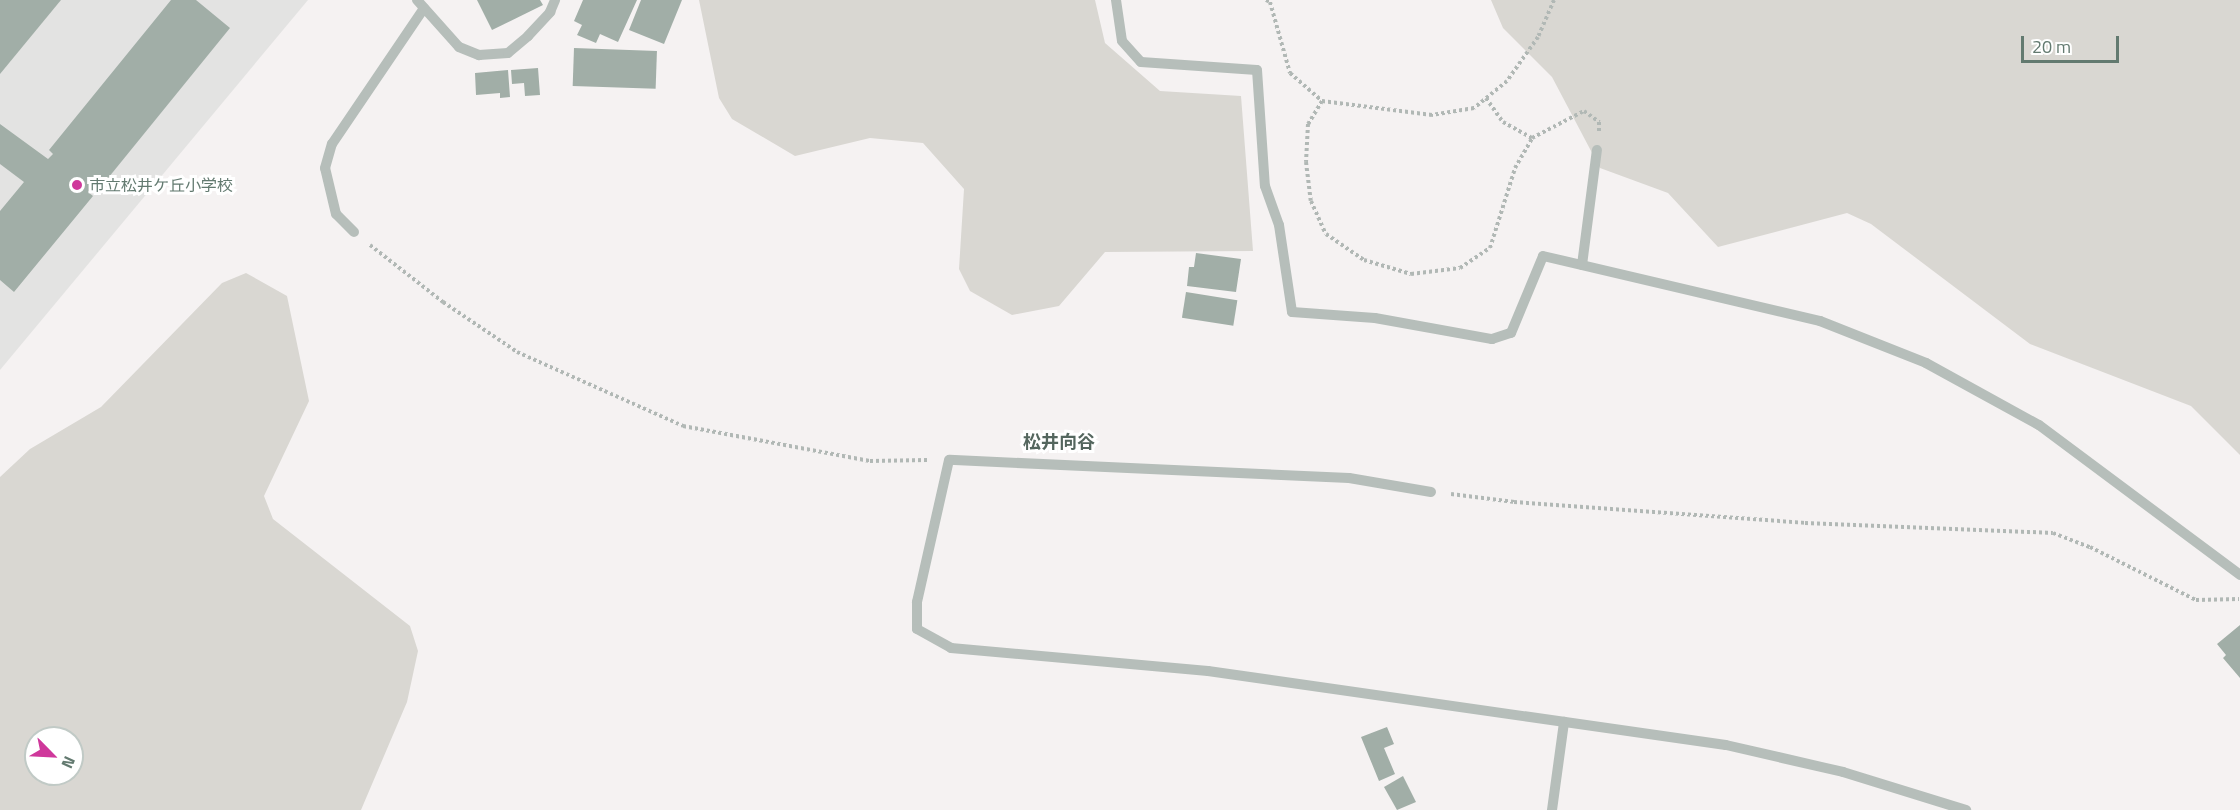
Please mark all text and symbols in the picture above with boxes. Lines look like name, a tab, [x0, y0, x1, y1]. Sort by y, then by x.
scale bar	[2024, 24, 2122, 62]
text: 20 m	[2032, 33, 2071, 60]
place label: 市立松井ケ丘小学校	[89, 175, 233, 195]
marker: 市立松井ケ丘小学校	[70, 178, 84, 192]
district label: 松井向谷	[1023, 431, 1095, 453]
north arrow	[24, 726, 84, 786]
text: N	[55, 753, 82, 772]

